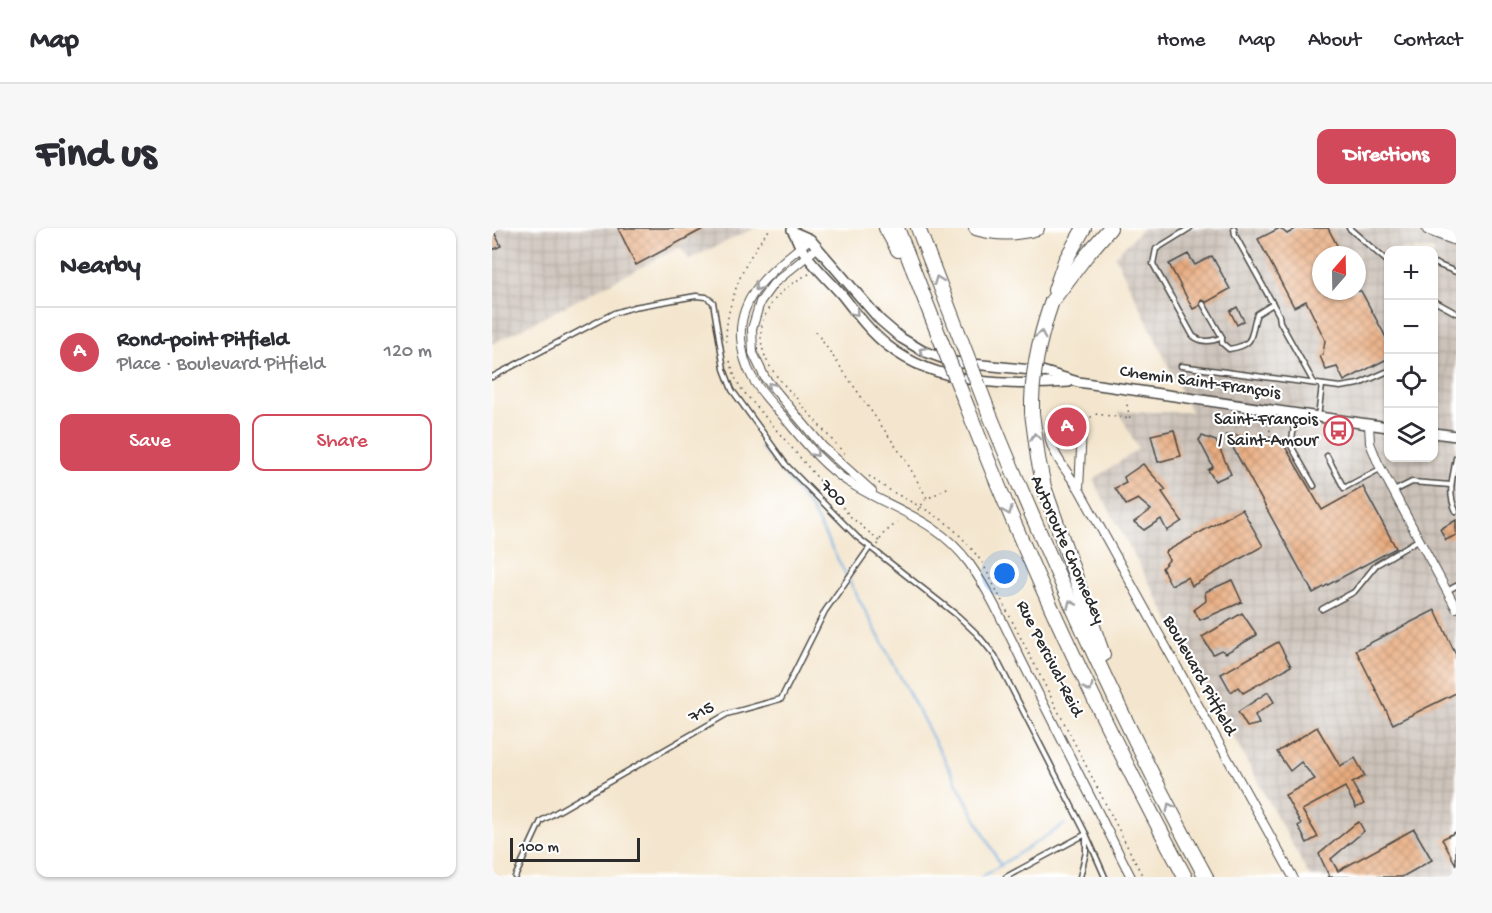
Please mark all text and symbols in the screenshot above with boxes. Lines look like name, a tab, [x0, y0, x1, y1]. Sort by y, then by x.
text: Map	[30, 25, 79, 58]
text: Home	[1157, 29, 1205, 54]
text: Map	[1238, 29, 1275, 54]
text: About	[1308, 29, 1361, 54]
text: Contact	[1394, 29, 1462, 54]
button: Directions	[1317, 129, 1456, 184]
text: Find us	[36, 132, 156, 181]
north arrow	[1312, 246, 1366, 300]
map controls	[1384, 246, 1438, 462]
button: +	[1384, 246, 1438, 300]
text: Nearby	[60, 252, 141, 283]
one-way arrow	[933, 275, 945, 286]
one-way arrow	[754, 280, 765, 291]
button: −	[1384, 300, 1438, 354]
one-way arrow	[848, 305, 859, 316]
text: Rond-point Pitfield	[117, 328, 288, 354]
one-way arrow	[1034, 331, 1046, 341]
text: A	[74, 341, 85, 364]
text: 120 m	[384, 341, 432, 364]
one-way arrow	[919, 347, 929, 358]
text: Place · Boulevard Pitfield	[117, 354, 325, 377]
button: locate	[1384, 354, 1438, 408]
street label: Chemin Saint-François	[1118, 361, 1283, 405]
one-way arrow	[768, 382, 779, 393]
pin: A	[1048, 404, 1086, 450]
button: layers	[1384, 408, 1438, 462]
place label: Saint-François / Saint-Amour	[1214, 410, 1320, 452]
button: Save	[60, 414, 240, 471]
button: Share	[252, 414, 432, 471]
bus stop icon: Saint-François / Saint-Amour	[1323, 414, 1355, 446]
one-way arrow	[1029, 432, 1041, 442]
one-way arrow	[807, 446, 818, 457]
street label: Autoroute Chomedey	[1025, 472, 1109, 628]
street label: 700	[814, 475, 851, 512]
one-way arrow	[1001, 504, 1013, 515]
your location	[990, 559, 1019, 588]
street label: Rue Percival-Reid	[1011, 597, 1088, 722]
one-way arrow	[1067, 600, 1079, 611]
street label: Boulevard Pitfield	[1157, 612, 1241, 741]
one-way arrow	[1082, 682, 1094, 693]
street label: 715	[685, 697, 719, 729]
one-way arrow	[1165, 802, 1177, 813]
scale bar	[510, 835, 640, 862]
text: 100 m	[519, 839, 559, 858]

